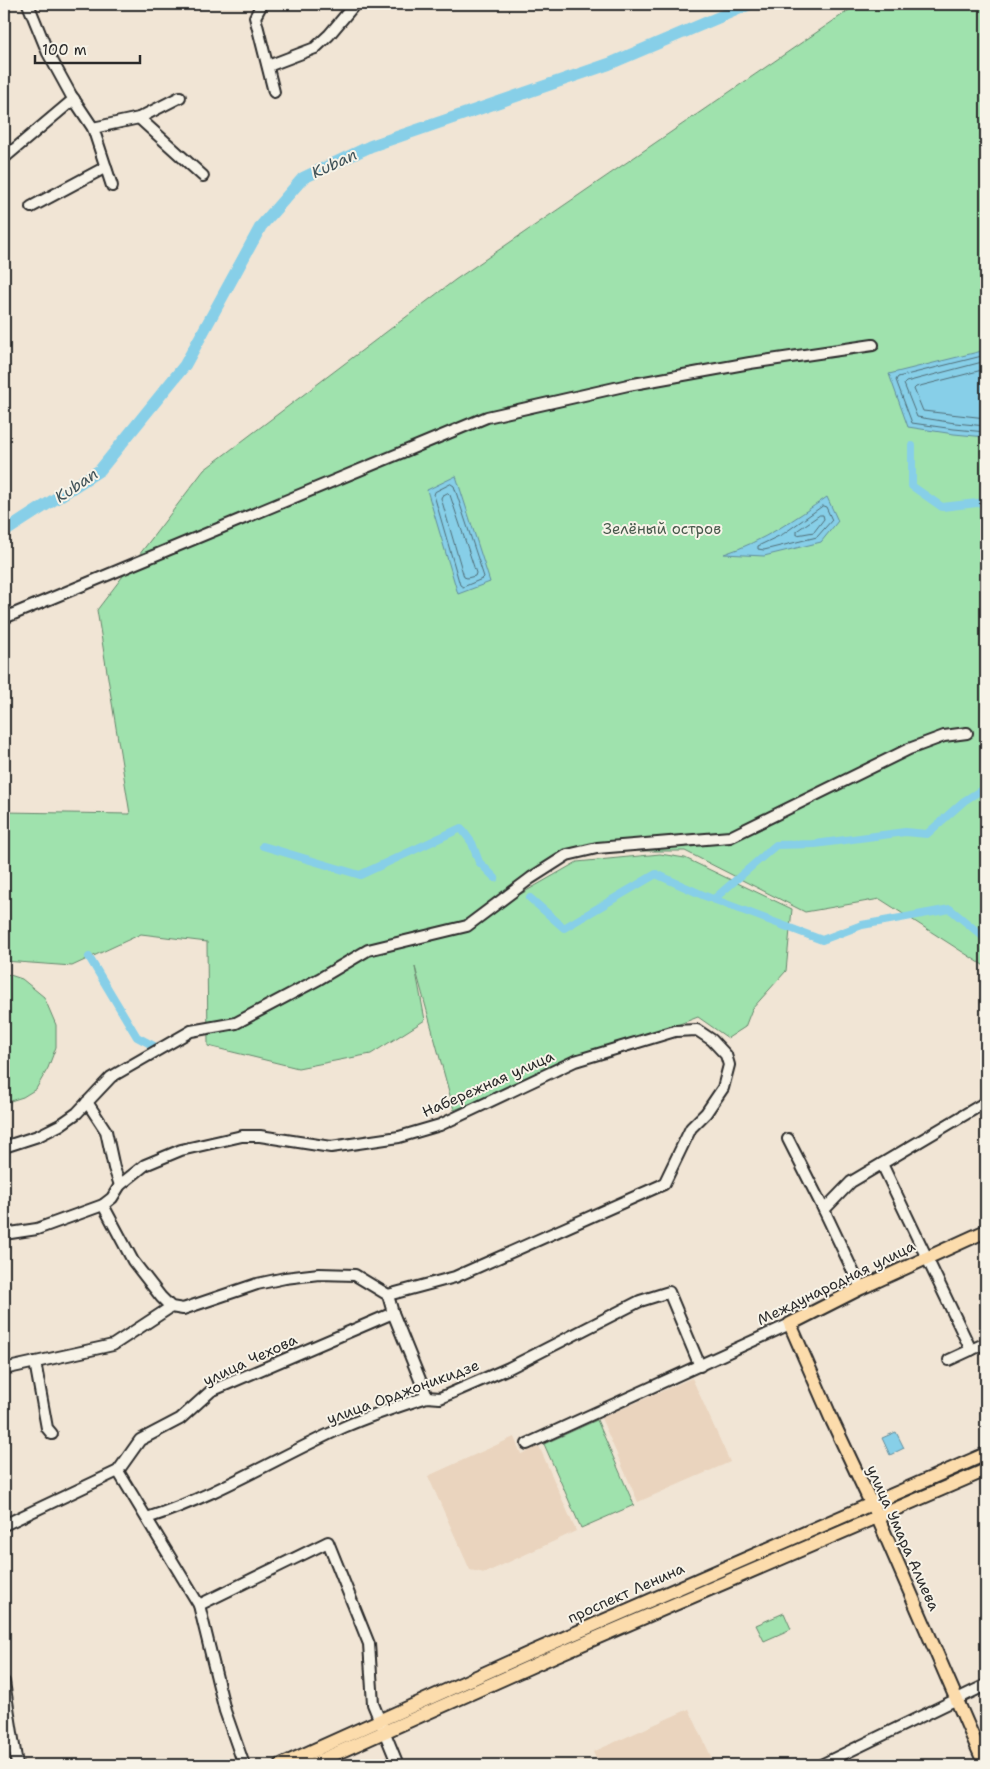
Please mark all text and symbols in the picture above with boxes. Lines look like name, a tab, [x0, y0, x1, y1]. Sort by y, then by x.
scale bar	[35, 32, 140, 64]
text: 100 m	[42, 40, 87, 60]
water label: Kuban	[308, 144, 360, 183]
water label: Kuban	[51, 463, 102, 508]
park label: Зелёный остров	[603, 519, 721, 539]
street label: Набережная улица	[419, 1046, 558, 1122]
street label: Международная улица	[754, 1236, 919, 1330]
street label: улица Чехова	[200, 1329, 301, 1391]
street label: улица Орджоникидзе	[324, 1355, 482, 1429]
street label: улица Умара Алиева	[862, 1462, 944, 1615]
street label: проспект Ленина	[564, 1558, 688, 1628]

